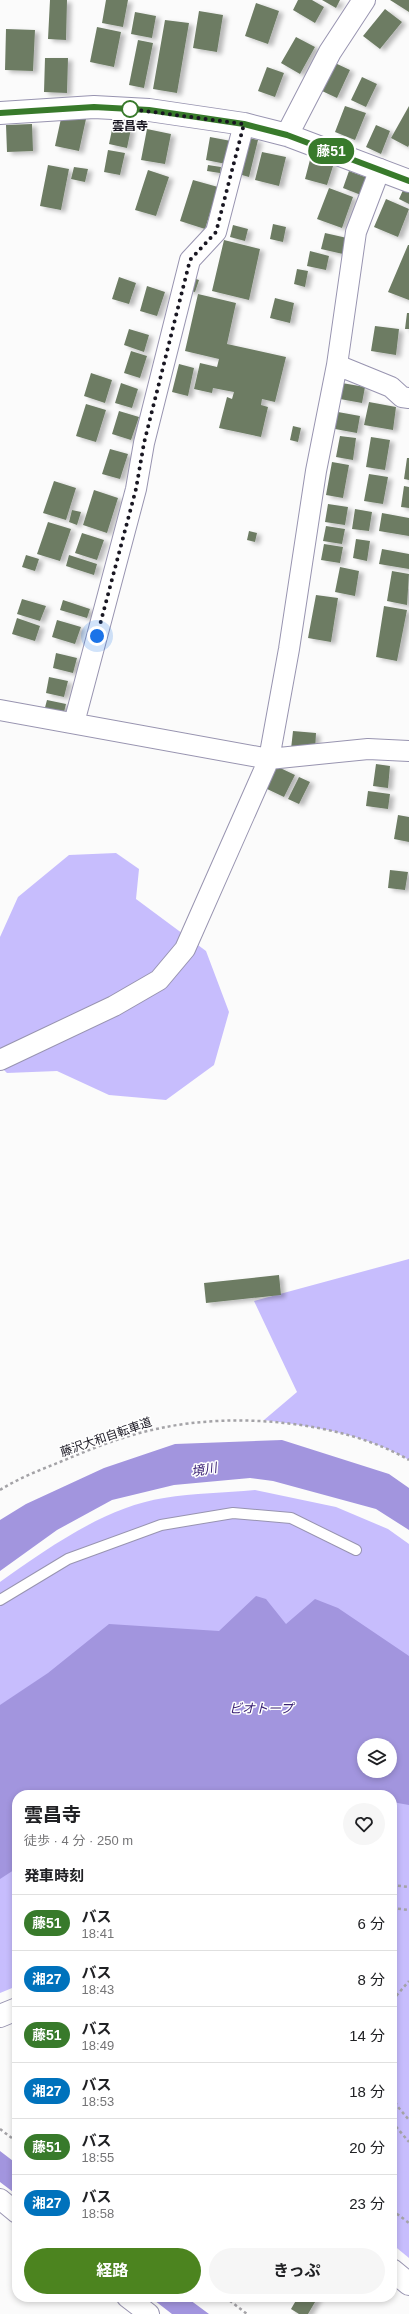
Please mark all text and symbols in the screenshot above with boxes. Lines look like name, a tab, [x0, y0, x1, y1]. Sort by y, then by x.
marker: 雲昌寺	[121, 100, 139, 118]
place label: 雲昌寺	[112, 119, 148, 133]
line badge: 藤51	[308, 138, 354, 164]
text: 藤51	[316, 143, 346, 159]
your location	[87, 626, 107, 646]
street label: 藤沢大和自転車道	[58, 1415, 154, 1459]
water label: 境川	[190, 1460, 220, 1479]
water label: ビオトープ	[229, 1701, 296, 1716]
map controls	[357, 1738, 397, 1778]
button: layers	[357, 1738, 397, 1778]
button: heart	[343, 1803, 385, 1845]
text: 雲昌寺	[24, 1804, 81, 1825]
text: 徒歩 · 4 分 · 250 m	[24, 1833, 133, 1848]
text: 発車時刻	[24, 1867, 84, 1884]
text: バス	[82, 1908, 112, 1925]
text: 藤51	[32, 1915, 62, 1931]
text: 6 分	[357, 1915, 385, 1932]
text: 18:41	[82, 1926, 114, 1941]
text: バス	[82, 1964, 112, 1981]
text: 湘27	[32, 1971, 62, 1987]
text: 8 分	[357, 1971, 385, 1988]
text: 18:43	[82, 1982, 114, 1997]
text: バス	[82, 2020, 112, 2037]
text: 藤51	[32, 2027, 62, 2043]
text: 14 分	[349, 2027, 385, 2044]
text: 18:49	[82, 2038, 114, 2053]
text: バス	[82, 2076, 112, 2093]
text: 湘27	[32, 2083, 62, 2099]
text: 18 分	[349, 2083, 385, 2100]
text: 18:53	[82, 2094, 114, 2109]
text: バス	[82, 2132, 112, 2149]
text: 藤51	[32, 2139, 62, 2155]
text: 20 分	[349, 2139, 385, 2156]
text: 18:55	[82, 2150, 114, 2165]
text: バス	[82, 2188, 112, 2205]
text: 湘27	[32, 2195, 62, 2211]
text: 23 分	[349, 2195, 385, 2212]
text: 18:58	[82, 2206, 114, 2221]
button: 経路	[24, 2248, 201, 2294]
button: きっぷ	[209, 2248, 385, 2294]

